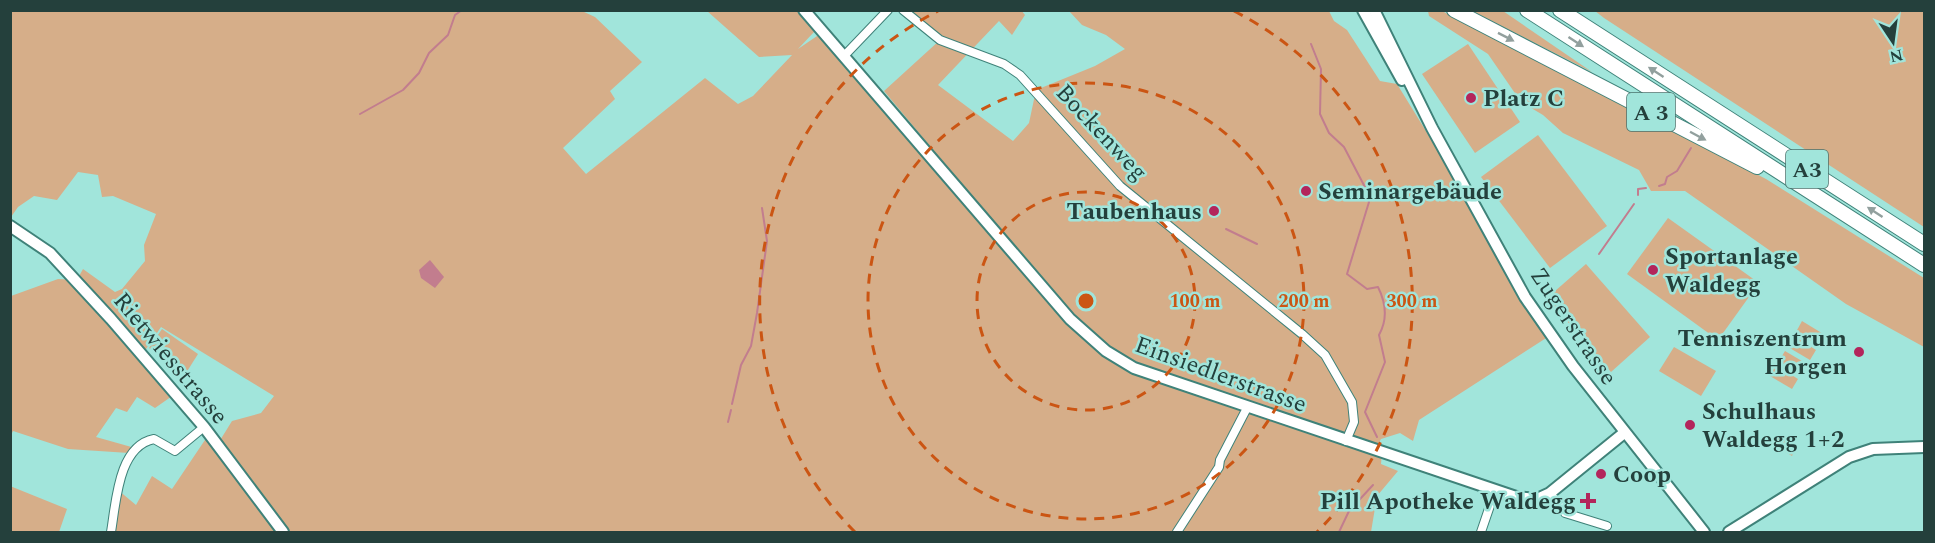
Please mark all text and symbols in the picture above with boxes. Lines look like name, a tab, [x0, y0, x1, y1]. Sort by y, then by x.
north arrow	[1863, 12, 1923, 72]
one-way arrow	[1498, 33, 1515, 42]
one-way arrow	[1568, 36, 1584, 48]
text: N	[1887, 42, 1905, 69]
one-way arrow	[1649, 66, 1665, 78]
street label: Bockenweg	[1047, 76, 1156, 189]
place label: Platz C	[1483, 81, 1564, 117]
marker: Platz C	[1464, 91, 1478, 105]
road number: A 3	[1627, 93, 1675, 131]
one-way arrow	[1690, 132, 1707, 141]
road number: A3	[1786, 150, 1828, 188]
place label: Seminargebäude	[1318, 174, 1502, 210]
marker: Seminargebäude	[1299, 184, 1313, 198]
place label: Taubenhaus	[1066, 194, 1202, 230]
marker: Taubenhaus	[1207, 204, 1221, 218]
one-way arrow	[1867, 207, 1883, 218]
place label: Sportanlage Waldegg	[1665, 239, 1798, 303]
street label: Zugerstrasse	[1520, 260, 1626, 393]
marker: Sportanlage Waldegg	[1646, 263, 1660, 277]
street label: Rietwiesstrasse	[104, 285, 237, 433]
text: 100 m	[1169, 288, 1221, 315]
text: 200 m	[1278, 288, 1330, 315]
text: 300 m	[1386, 288, 1438, 315]
centre of rings	[1076, 291, 1096, 311]
place label: Tenniszentrum Horgen	[1678, 321, 1847, 385]
street label: Einsiedlerstrasse	[1130, 327, 1312, 423]
marker: Tenniszentrum Horgen	[1852, 345, 1866, 359]
place label: Schulhaus Waldegg 1+2	[1702, 394, 1844, 458]
marker: Schulhaus Waldegg 1+2	[1683, 418, 1697, 432]
place label: Coop	[1613, 457, 1671, 493]
marker: Coop	[1594, 467, 1608, 481]
place label: Pill Apotheke Waldegg	[1320, 484, 1576, 520]
marker: Pill Apotheke Waldegg	[1581, 494, 1595, 508]

